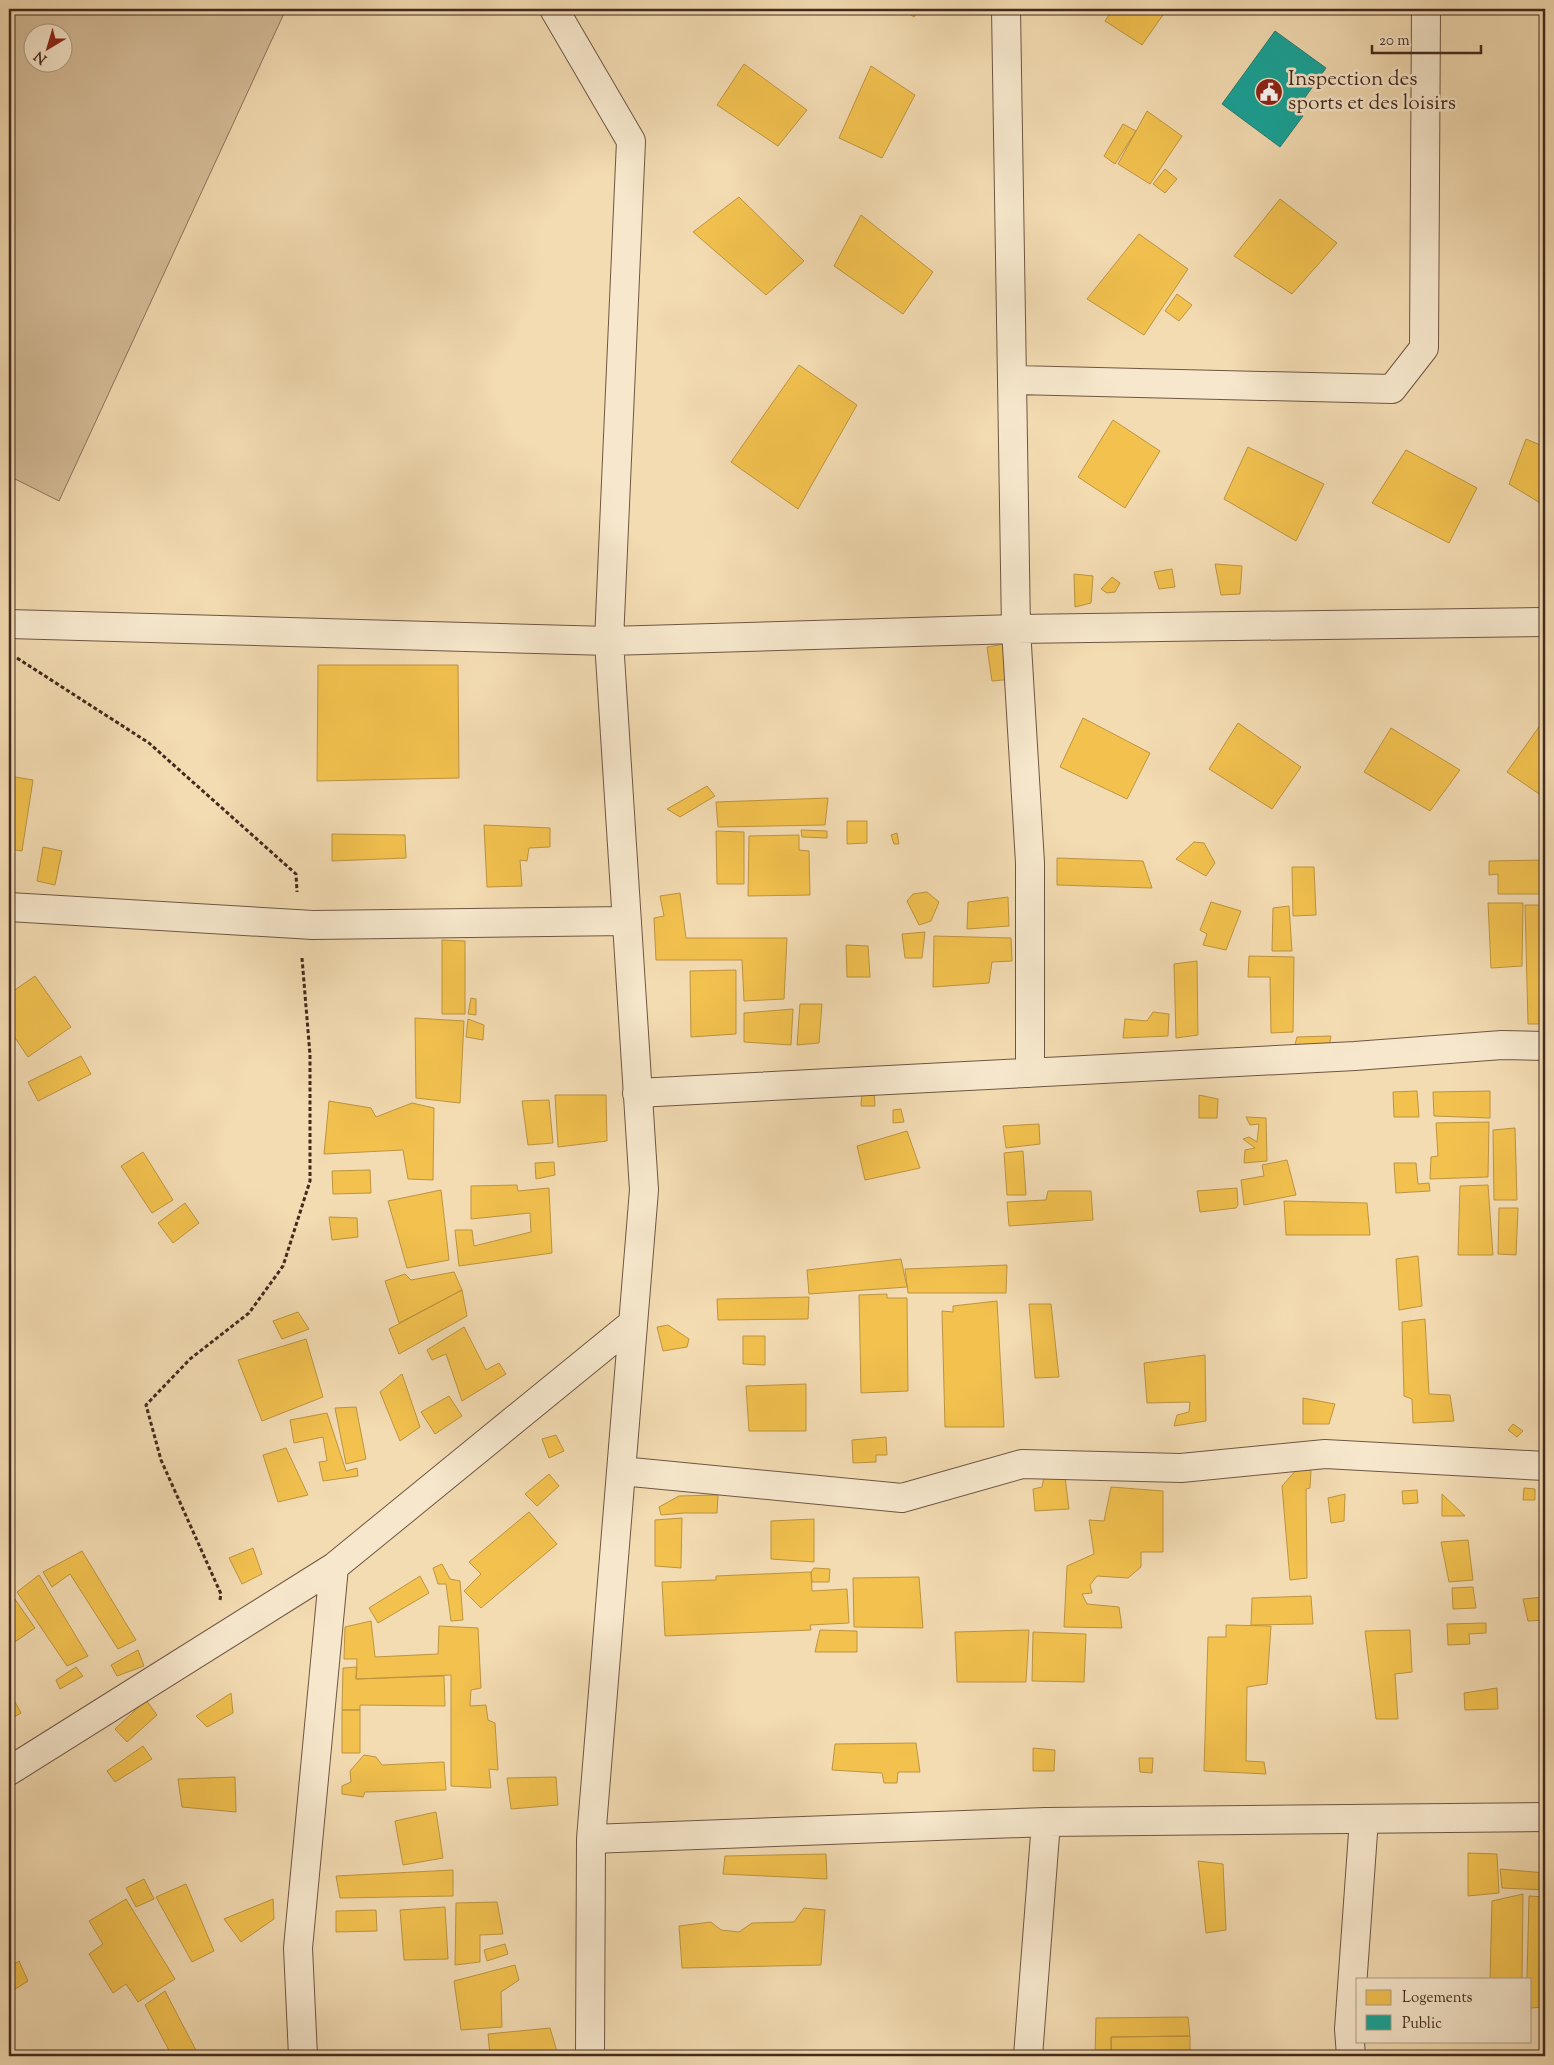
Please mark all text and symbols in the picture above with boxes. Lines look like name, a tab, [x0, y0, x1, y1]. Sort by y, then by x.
north arrow	[22, 22, 72, 72]
scale bar	[1372, 22, 1480, 54]
text: 20 m	[1379, 31, 1410, 52]
text: N	[31, 45, 52, 68]
place label: Inspection des sports et des loisirs	[1288, 65, 1456, 119]
public building icon: Inspection des sports et des loisirs	[1254, 77, 1284, 107]
legend	[1356, 1978, 1532, 2042]
text: Logements	[1402, 1988, 1473, 2009]
text: Public	[1402, 2014, 1442, 2035]

